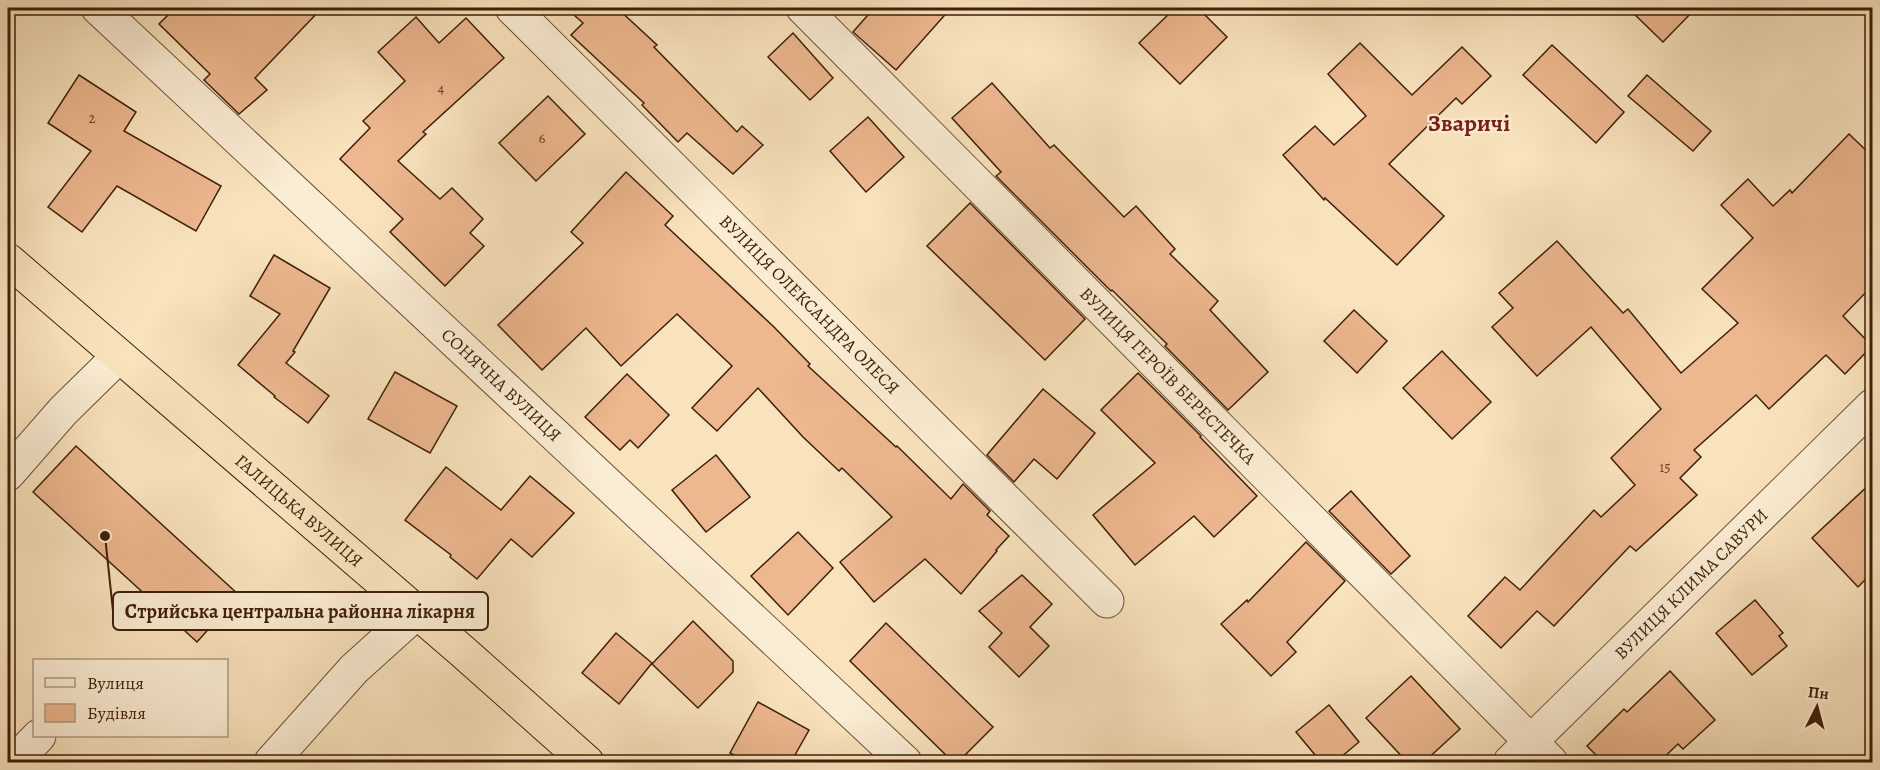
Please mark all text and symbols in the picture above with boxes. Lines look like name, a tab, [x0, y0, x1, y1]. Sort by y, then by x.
house number: 4	[438, 78, 445, 98]
district label: Зваричі	[1428, 107, 1510, 139]
house number: 2	[88, 108, 96, 128]
house number: 6	[539, 128, 546, 148]
street label: ВУЛИЦЯ ОЛЕКСАНДРА ОЛЕСЯ	[714, 209, 905, 400]
street label: ВУЛИЦЯ ГЕРОЇВ БЕРЕСТЕЧКА	[1074, 282, 1262, 470]
street label: СОНЯЧНА ВУЛИЦЯ	[436, 323, 567, 447]
street label: ГАЛИЦЬКА ВУЛИЦЯ	[230, 449, 368, 572]
house number: 15	[1659, 457, 1671, 477]
street label: ВУЛИЦЯ КЛИМА САВУРИ	[1609, 503, 1773, 665]
callout: Стрийська центральна районна лікарня	[113, 592, 488, 630]
text: Стрийська центральна районна лікарня	[125, 598, 475, 625]
legend	[33, 659, 228, 737]
text: Вулиця	[87, 671, 144, 695]
north arrow	[1787, 677, 1847, 737]
text: Пн	[1807, 681, 1830, 705]
text: Будівля	[87, 701, 146, 725]

